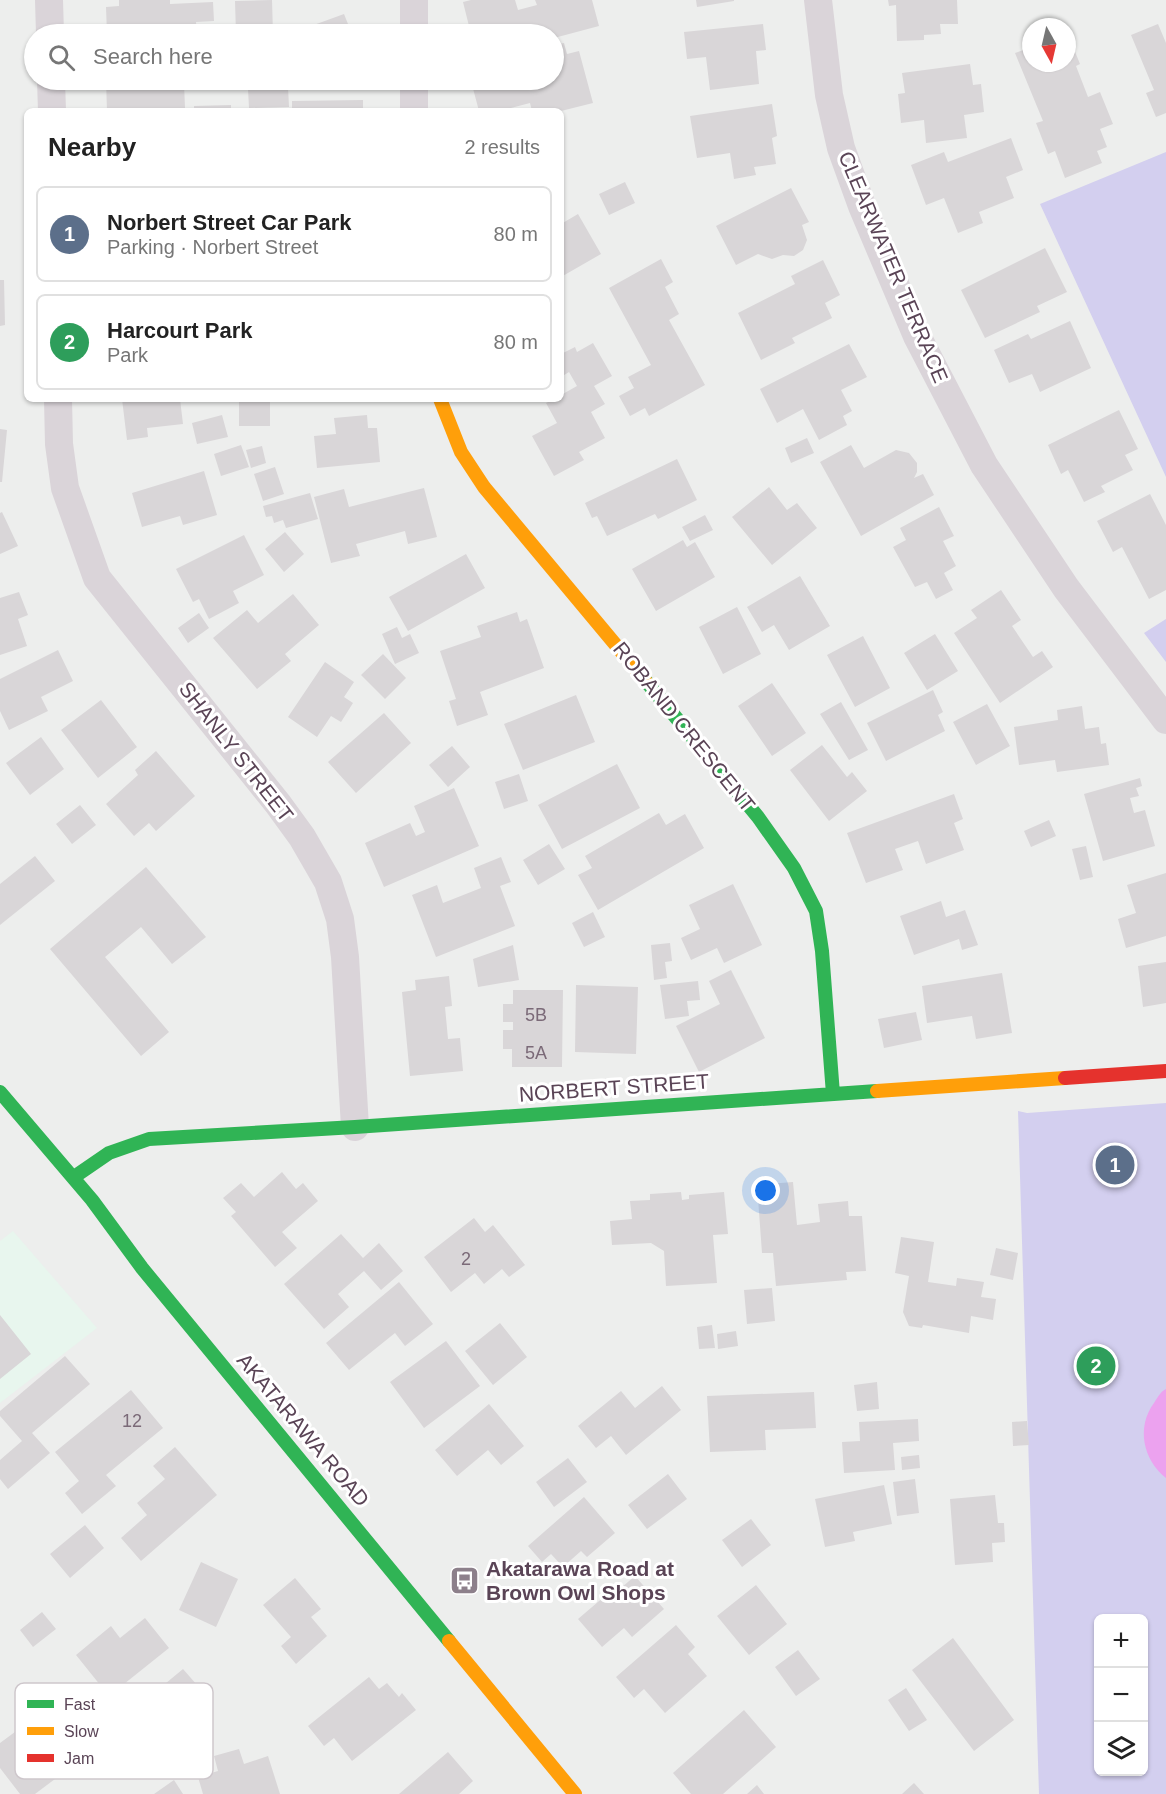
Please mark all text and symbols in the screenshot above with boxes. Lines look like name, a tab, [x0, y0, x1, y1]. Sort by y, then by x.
north arrow	[1022, 18, 1076, 72]
search box	[24, 24, 564, 90]
icon: search	[45, 41, 78, 74]
text: Search here	[93, 44, 213, 69]
text: Nearby	[48, 132, 136, 162]
text: 2 results	[464, 136, 540, 158]
street label: CLEARWATER TERRACE	[834, 148, 953, 386]
text: Norbert Street Car Park	[107, 210, 352, 235]
text: 1	[64, 223, 75, 245]
text: 80 m	[494, 223, 538, 245]
text: Parking · Norbert Street	[107, 236, 318, 258]
text: Harcourt Park	[107, 318, 253, 343]
text: 2	[64, 331, 75, 353]
text: 80 m	[494, 331, 538, 353]
text: Park	[107, 344, 148, 366]
street label: ROBAND CRESCENT	[609, 637, 760, 816]
street label: SHANLY STREET	[175, 677, 298, 826]
house number: 5B	[525, 1005, 547, 1025]
house number: 5A	[525, 1043, 547, 1063]
street label: NORBERT STREET	[518, 1069, 710, 1106]
pin: 1	[1096, 1142, 1134, 1188]
your location	[751, 1176, 780, 1205]
house number: 2	[461, 1249, 471, 1269]
pin: 2	[1076, 1344, 1116, 1388]
street label: AKATARAWA ROAD	[233, 1349, 374, 1511]
house number: 12	[122, 1411, 142, 1431]
place label: Akatarawa Road at Brown Owl Shops	[486, 1557, 674, 1604]
bus stop icon: Akatarawa Road at Brown Owl Shops	[449, 1565, 481, 1597]
map controls	[1094, 1614, 1148, 1776]
button: +	[1094, 1614, 1148, 1668]
button: −	[1094, 1668, 1148, 1722]
legend	[15, 1683, 213, 1779]
text: Fast	[64, 1696, 96, 1713]
button: layers	[1094, 1722, 1148, 1776]
text: Slow	[64, 1723, 99, 1740]
text: Jam	[64, 1750, 94, 1767]

